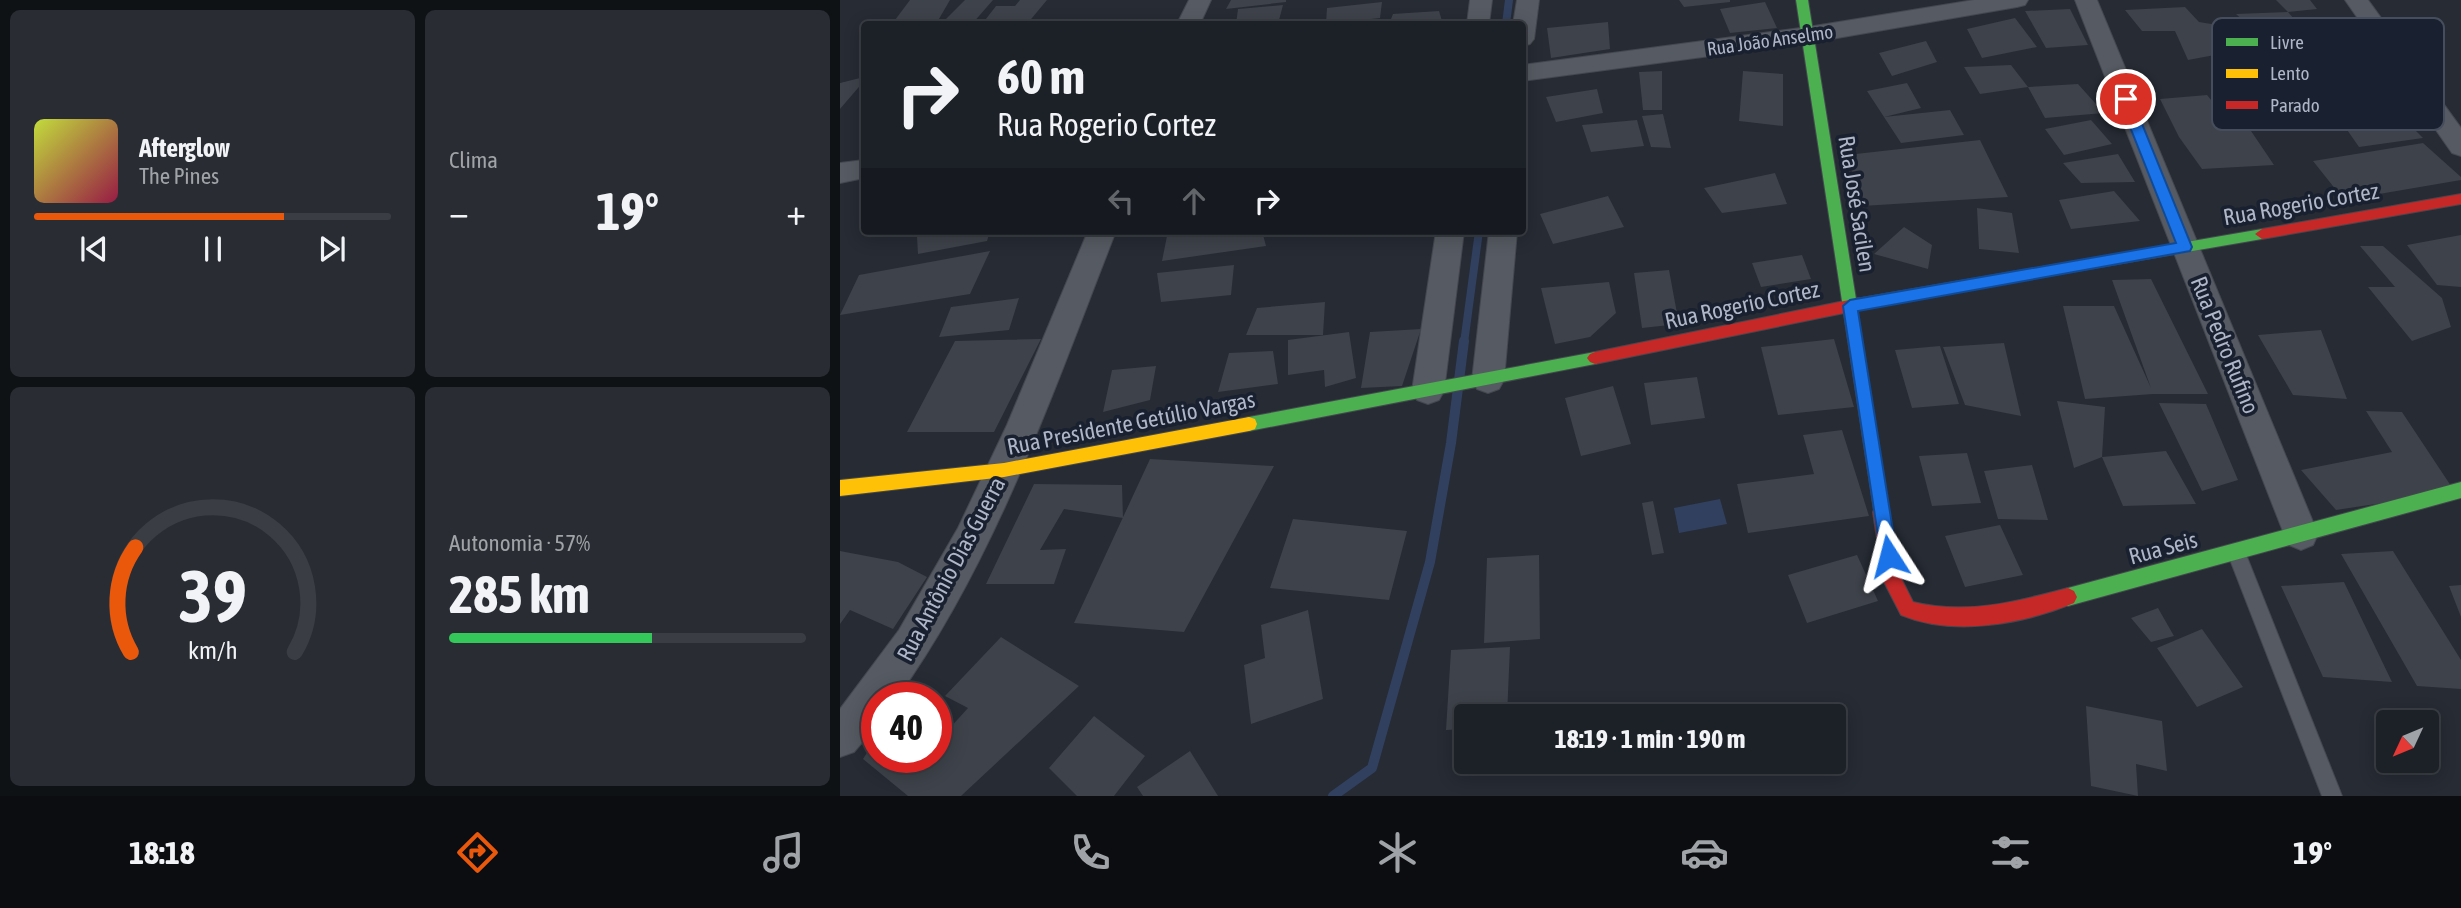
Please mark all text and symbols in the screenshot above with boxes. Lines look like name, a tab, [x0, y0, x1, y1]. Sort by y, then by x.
legend	[2212, 18, 2444, 130]
street label: Rua João Anselmo	[1706, 20, 1834, 60]
text: Livre	[2270, 31, 2304, 53]
text: 60 m	[997, 48, 1085, 104]
icon: right	[882, 49, 973, 140]
text: Lento	[2270, 62, 2309, 84]
pin	[2096, 69, 2156, 129]
icon: arrive	[2107, 80, 2145, 118]
text: Parado	[2270, 94, 2320, 116]
text: Rua Rogerio Cortez	[997, 106, 1216, 143]
text: Afterglow	[139, 133, 230, 163]
street label: Rua José Sacilen	[1833, 134, 1881, 274]
text: Clima	[449, 147, 498, 173]
text: The Pines	[139, 163, 219, 189]
street label: Rua Rogerio Cortez	[2221, 178, 2381, 230]
text: 19°	[596, 181, 659, 241]
icon: left	[1102, 182, 1140, 220]
icon: ahead	[1175, 182, 1213, 220]
icon: right	[1248, 182, 1286, 220]
text: −	[449, 190, 469, 233]
text: +	[786, 190, 806, 233]
icon: previous	[75, 230, 113, 268]
icon: pause	[194, 230, 232, 268]
icon: next	[313, 230, 351, 268]
street label: Rua Pedro Rufino	[2186, 273, 2264, 417]
street label: Rua Rogerio Cortez	[1662, 276, 1822, 334]
street label: Rua Presidente Getúlio Vargas	[1005, 386, 1257, 460]
street label: Rua Antônio Dias Guerra	[892, 473, 1010, 665]
position arrow	[1852, 519, 1926, 593]
street label: Rua Seis	[2126, 526, 2200, 570]
text: Autonomia · 57%	[449, 530, 590, 556]
text: 39	[178, 555, 247, 638]
text: 285 km	[449, 564, 590, 624]
text: km/h	[188, 636, 237, 664]
speed limit sign: 40	[861, 682, 952, 773]
north arrow	[2376, 710, 2440, 774]
map controls	[2376, 710, 2439, 773]
text: 18:19 · 1 min · 190 m	[1555, 724, 1745, 754]
icon: directions	[453, 828, 502, 877]
icon: music	[759, 828, 808, 877]
icon: phone	[1066, 828, 1115, 877]
icon: climate	[1373, 828, 1422, 877]
icon: car	[1680, 828, 1729, 877]
icon: filters	[1986, 828, 2035, 877]
text: 18:18	[129, 834, 195, 871]
text: 19°	[2293, 834, 2332, 871]

